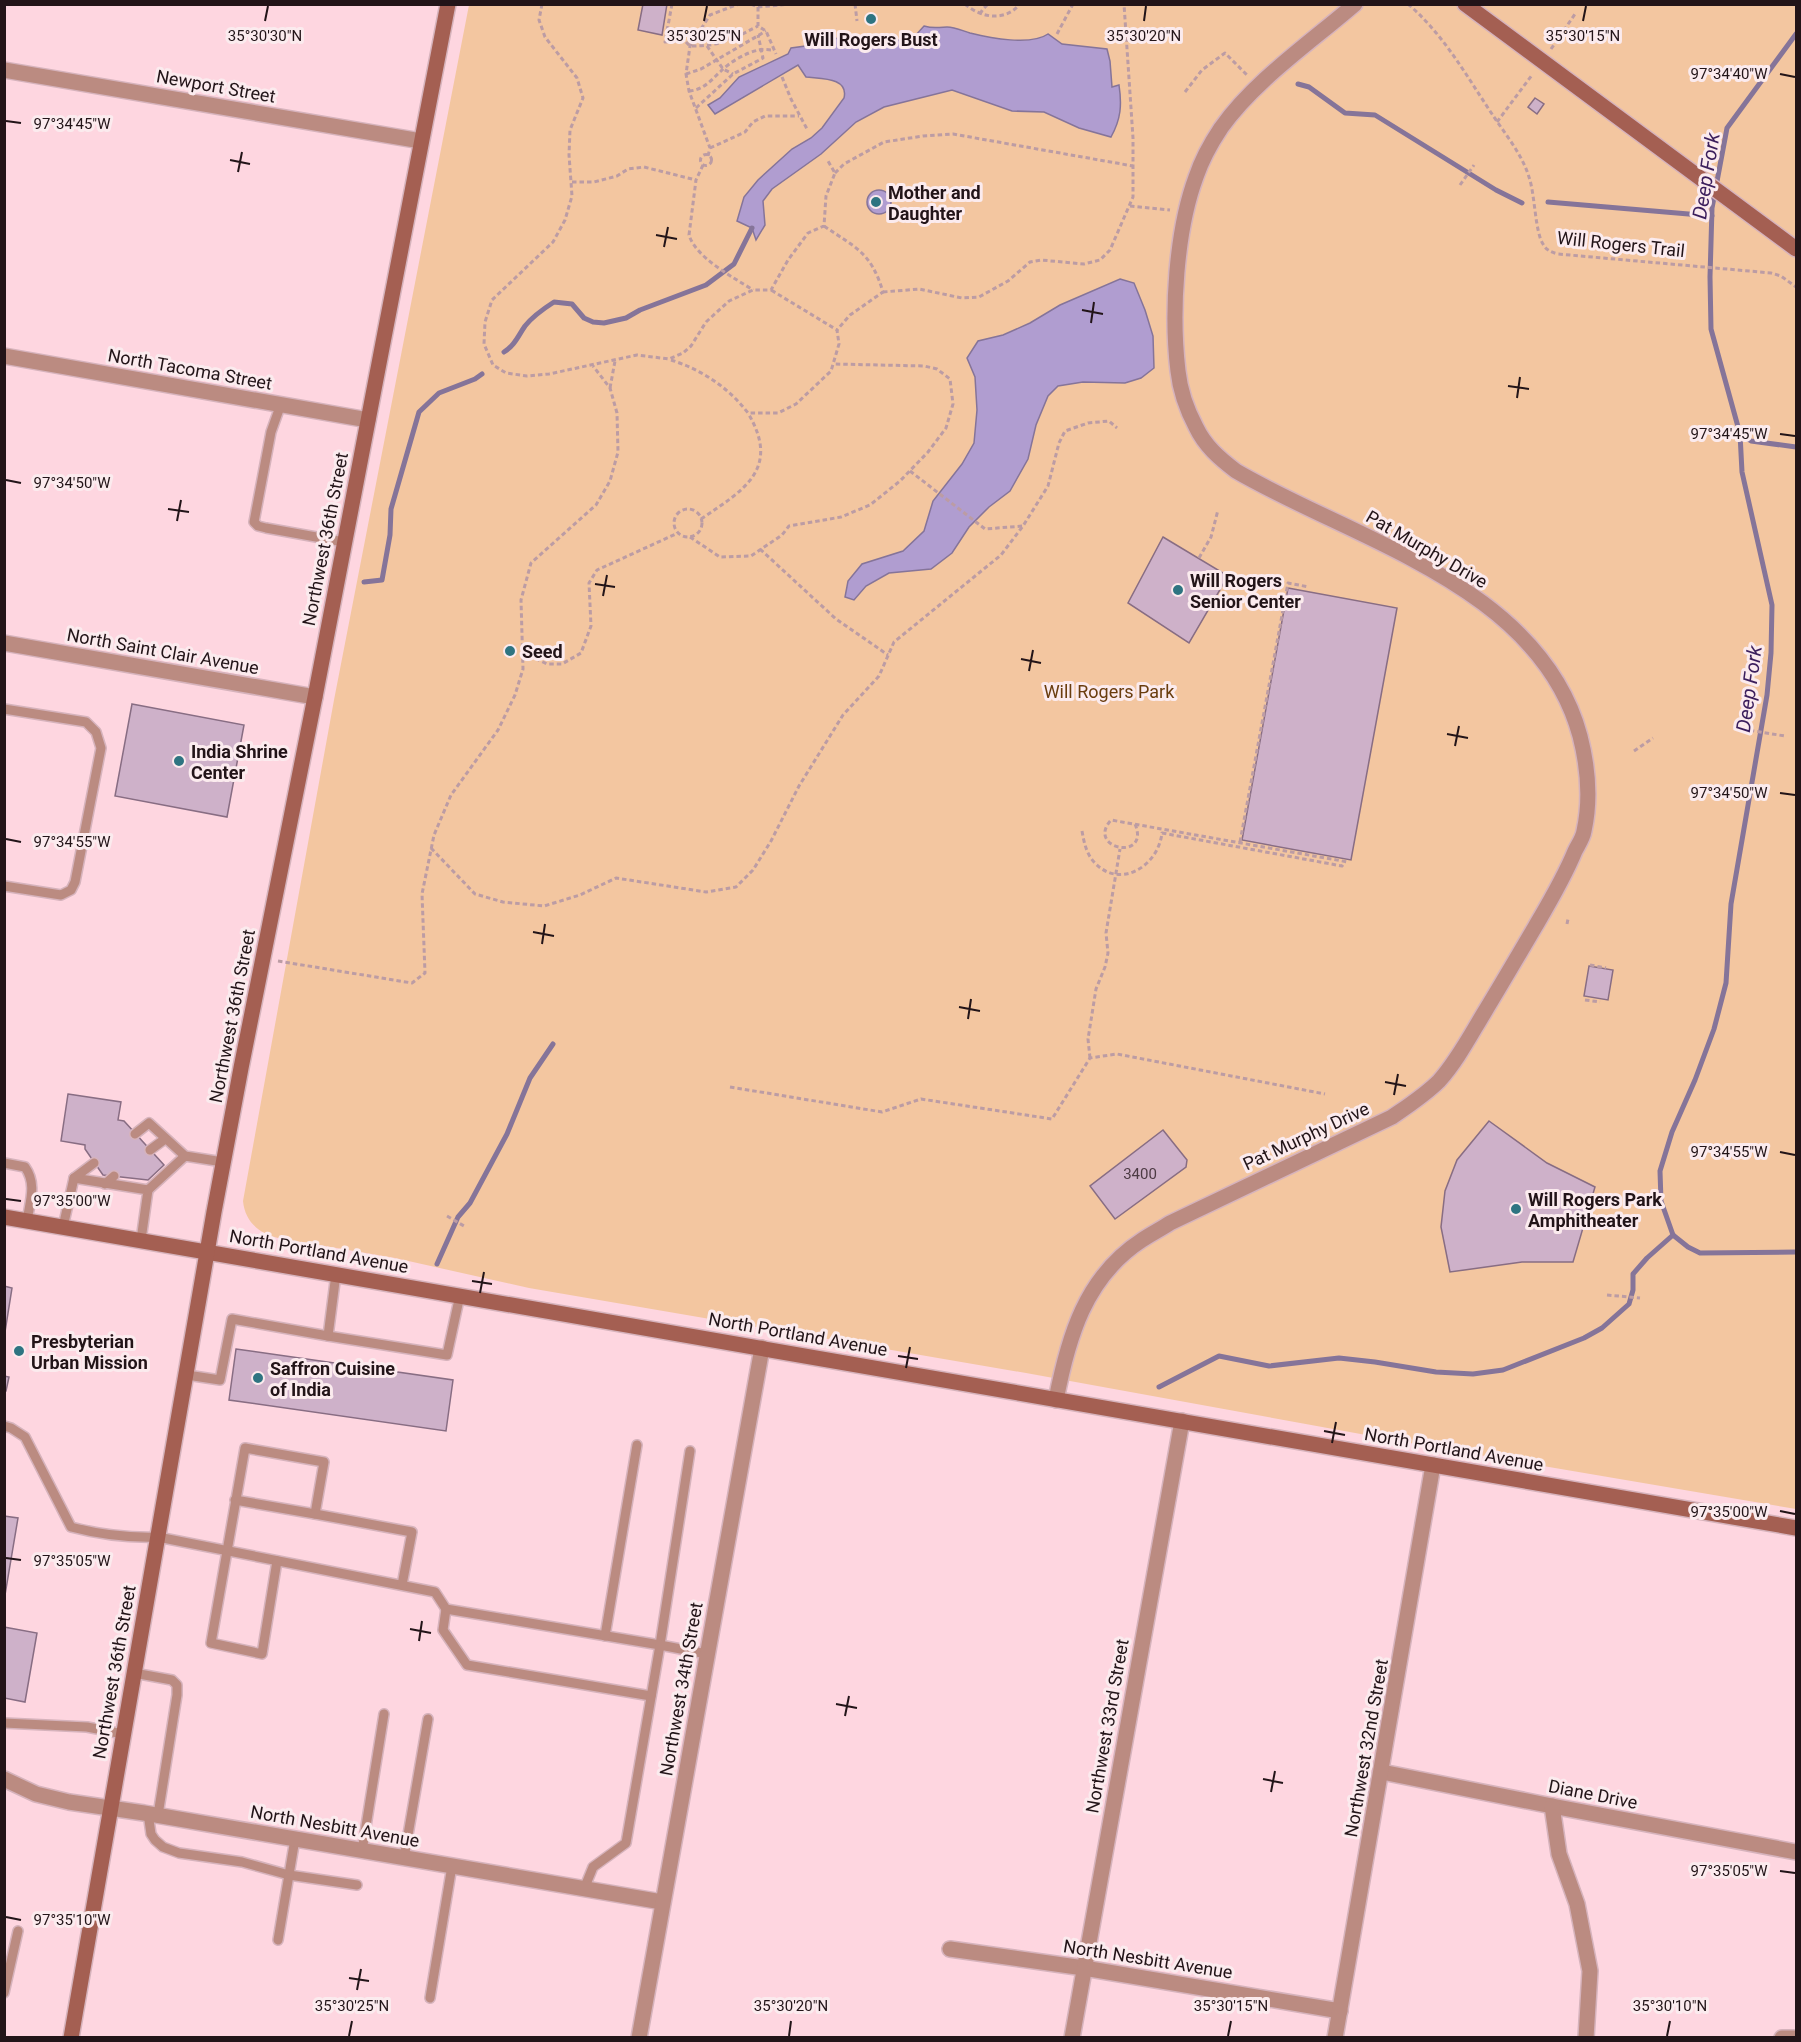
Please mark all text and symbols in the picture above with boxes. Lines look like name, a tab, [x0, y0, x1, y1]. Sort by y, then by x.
marker: Will Rogers Bust	[864, 12, 878, 26]
text: 35°30'30"N	[228, 27, 302, 45]
text: 35°30'25"N	[667, 27, 741, 45]
text: 35°30'20"N	[1107, 27, 1181, 45]
text: 35°30'15"N	[1546, 27, 1620, 45]
place label: Will Rogers Bust	[804, 29, 938, 50]
street label: Newport Street	[155, 65, 277, 107]
text: 97°34'40"W	[1691, 65, 1767, 83]
text: 97°34'45"W	[34, 115, 110, 133]
water label: Deep Fork	[1687, 130, 1725, 221]
place label: Mother and Daughter	[888, 182, 981, 224]
marker: Mother and Daughter	[869, 195, 883, 209]
street label: Will Rogers Trail	[1556, 227, 1686, 261]
street label: North Tacoma Street	[106, 344, 274, 394]
text: 97°34'45"W	[1691, 425, 1767, 443]
street label: Northwest 36th Street	[298, 450, 352, 627]
text: 97°34'50"W	[34, 474, 110, 492]
street label: Pat Murphy Drive	[1363, 506, 1491, 592]
place label: Will Rogers Senior Center	[1190, 570, 1301, 612]
marker: Will Rogers Senior Center	[1171, 583, 1185, 597]
street label: North Saint Clair Avenue	[65, 624, 261, 678]
place label: Seed	[522, 641, 563, 662]
water label: Deep Fork	[1731, 643, 1767, 734]
marker: Seed	[503, 644, 517, 658]
park label: Will Rogers Park	[1044, 681, 1175, 702]
place label: India Shrine Center	[191, 741, 288, 783]
marker: India Shrine Center	[172, 754, 186, 768]
text: 97°34'50"W	[1691, 784, 1767, 802]
text: 97°34'55"W	[34, 833, 110, 851]
street label: Northwest 36th Street	[205, 927, 259, 1104]
street label: Pat Murphy Drive	[1240, 1098, 1372, 1174]
text: 97°34'55"W	[1691, 1143, 1767, 1161]
house number: 3400	[1123, 1165, 1157, 1183]
place label: Will Rogers Park Amphitheater	[1528, 1189, 1662, 1231]
text: 97°35'00"W	[34, 1192, 110, 1210]
marker: Will Rogers Park Amphitheater	[1509, 1202, 1523, 1216]
street label: North Portland Avenue	[228, 1225, 410, 1277]
street label: North Portland Avenue	[707, 1308, 889, 1360]
place label: Presbyterian Urban Mission	[31, 1331, 148, 1373]
marker: Presbyterian Urban Mission	[12, 1344, 26, 1358]
place label: Saffron Cuisine of India	[270, 1358, 395, 1400]
marker: Saffron Cuisine of India	[251, 1371, 265, 1385]
street label: North Portland Avenue	[1363, 1423, 1545, 1475]
text: 97°35'00"W	[1691, 1503, 1767, 1521]
text: 97°35'05"W	[34, 1552, 110, 1570]
street label: Northwest 36th Street	[88, 1583, 140, 1761]
street label: Northwest 34th Street	[655, 1600, 707, 1778]
street label: Northwest 33rd Street	[1081, 1637, 1133, 1815]
street label: Northwest 32nd Street	[1340, 1657, 1392, 1839]
street label: Diane Drive	[1547, 1775, 1639, 1813]
street label: North Nesbitt Avenue	[249, 1801, 421, 1851]
text: 97°35'05"W	[1691, 1862, 1767, 1880]
text: 97°35'10"W	[34, 1911, 110, 1929]
street label: North Nesbitt Avenue	[1062, 1935, 1234, 1983]
text: 35°30'25"N	[315, 1997, 389, 2015]
text: 35°30'20"N	[754, 1997, 828, 2015]
text: 35°30'15"N	[1194, 1997, 1268, 2015]
text: 35°30'10"N	[1633, 1997, 1707, 2015]

